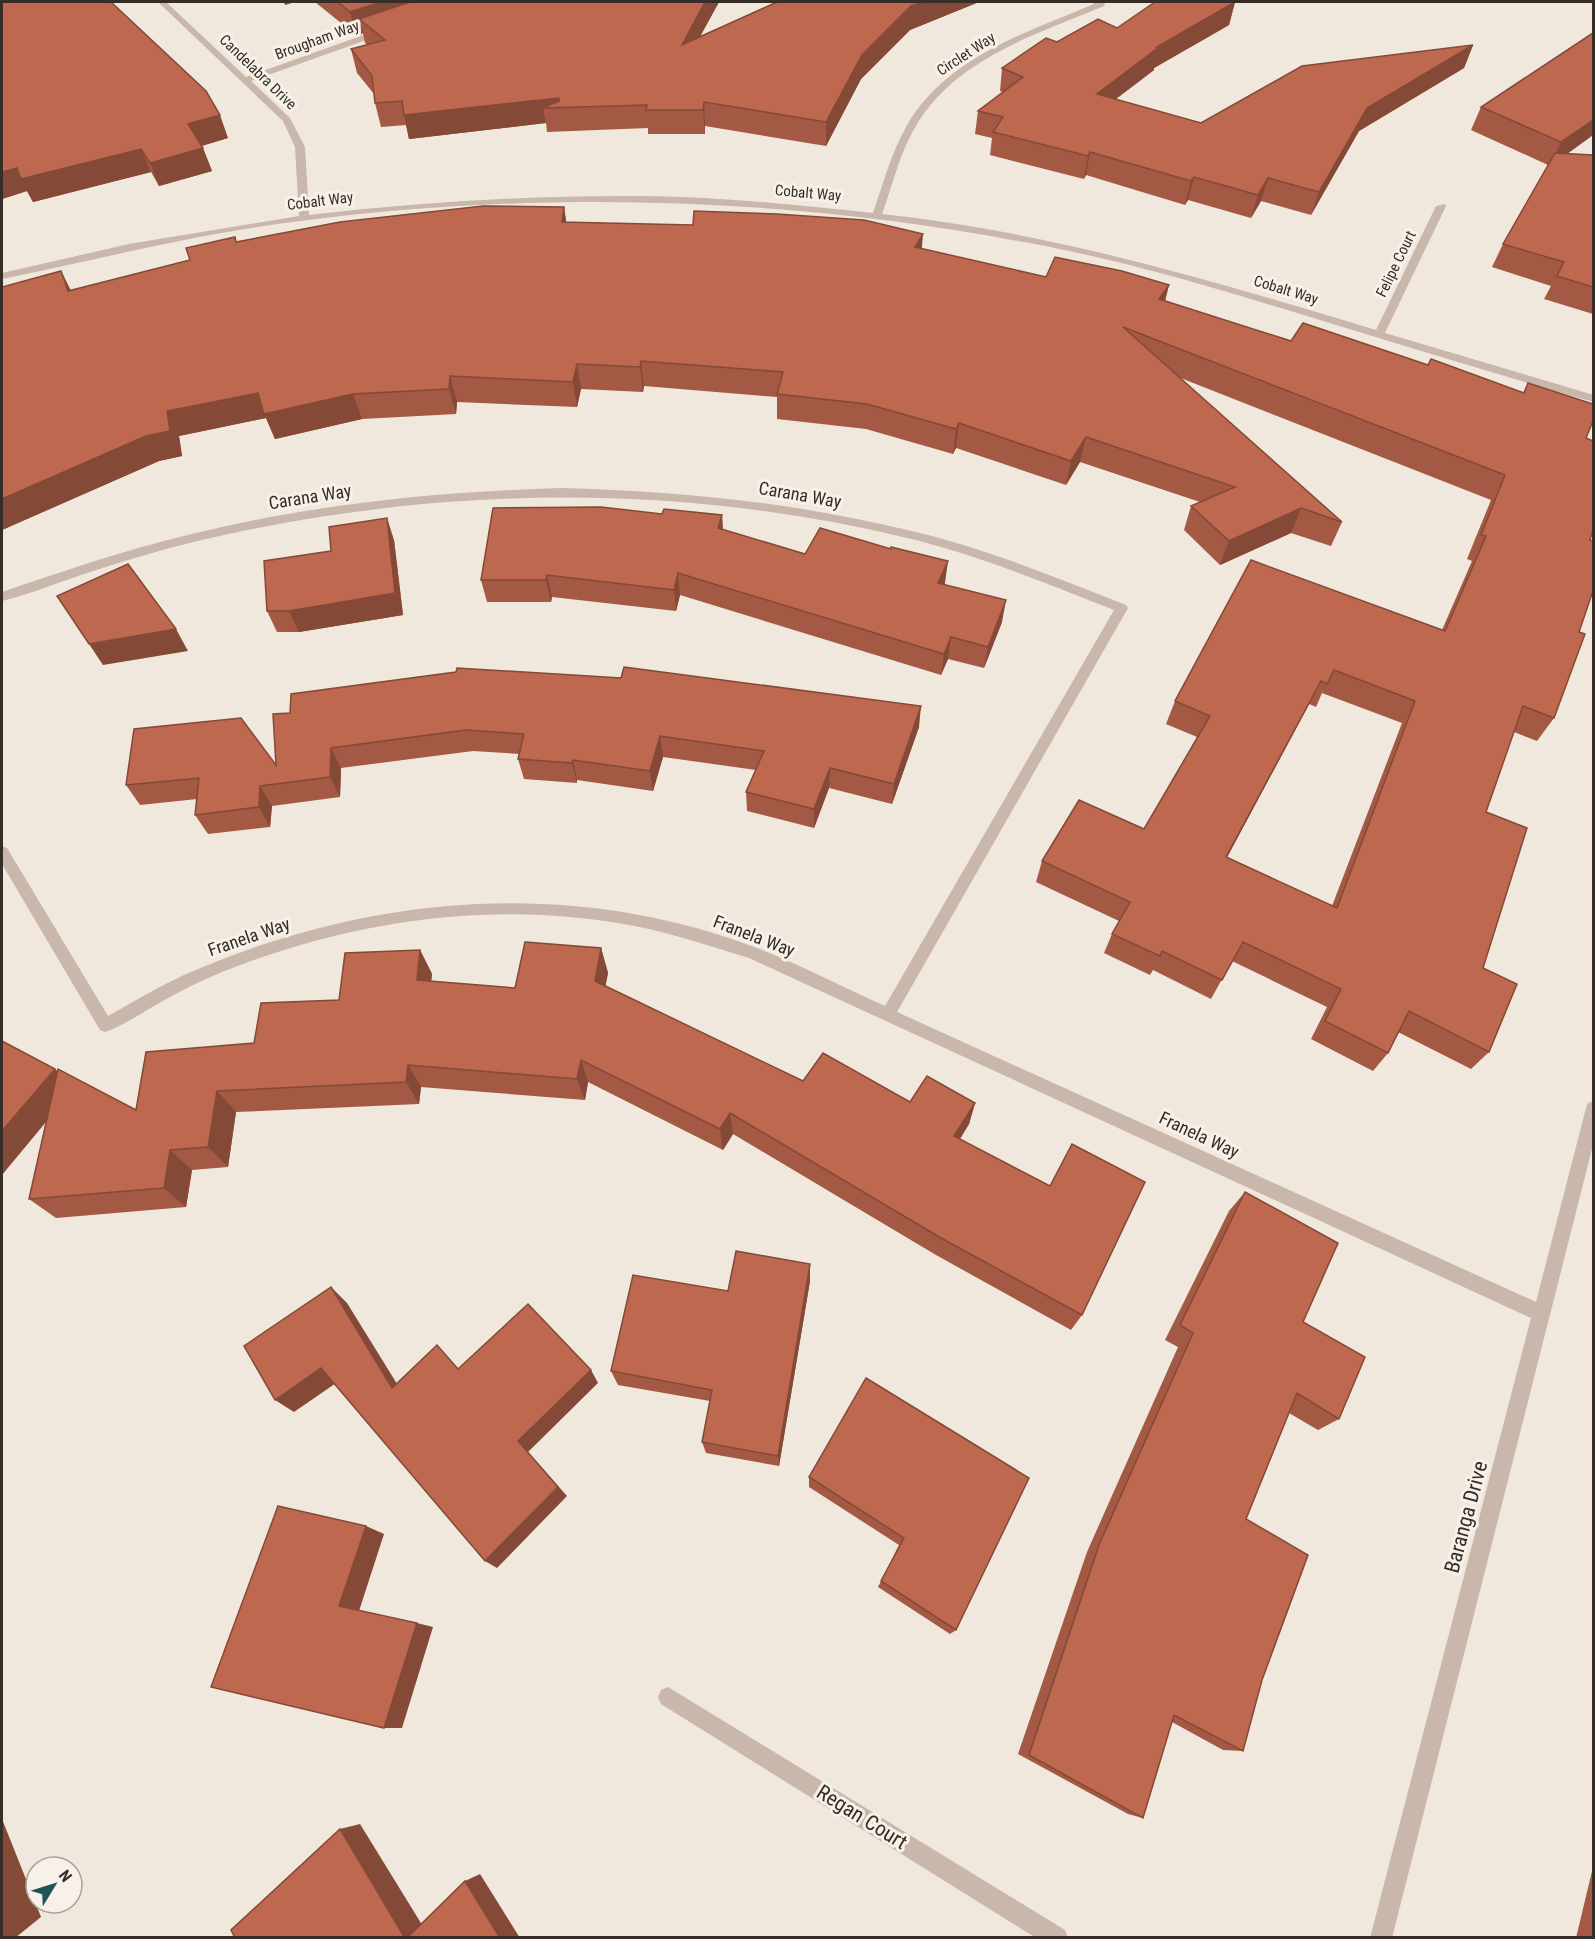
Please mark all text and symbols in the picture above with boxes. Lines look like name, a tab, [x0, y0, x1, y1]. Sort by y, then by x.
street label: Brougham Way	[272, 16, 362, 64]
street label: Circlet Way	[933, 28, 999, 80]
street label: Candelabra Drive	[216, 31, 300, 113]
street label: Cobalt Way	[774, 181, 842, 205]
street label: Cobalt Way	[286, 188, 354, 214]
street label: Felipe Court	[1372, 228, 1420, 300]
street label: Cobalt Way	[1252, 272, 1320, 308]
street label: Carana Way	[757, 477, 843, 512]
street label: Carana Way	[267, 480, 353, 513]
street label: Franela Way	[710, 910, 798, 961]
street label: Franela Way	[205, 912, 293, 960]
street label: Franela Way	[1156, 1107, 1243, 1162]
street label: Baranga Drive	[1440, 1458, 1492, 1576]
street label: Regan Court	[812, 1780, 912, 1854]
north arrow	[24, 1855, 84, 1915]
text: N	[55, 1866, 76, 1886]

